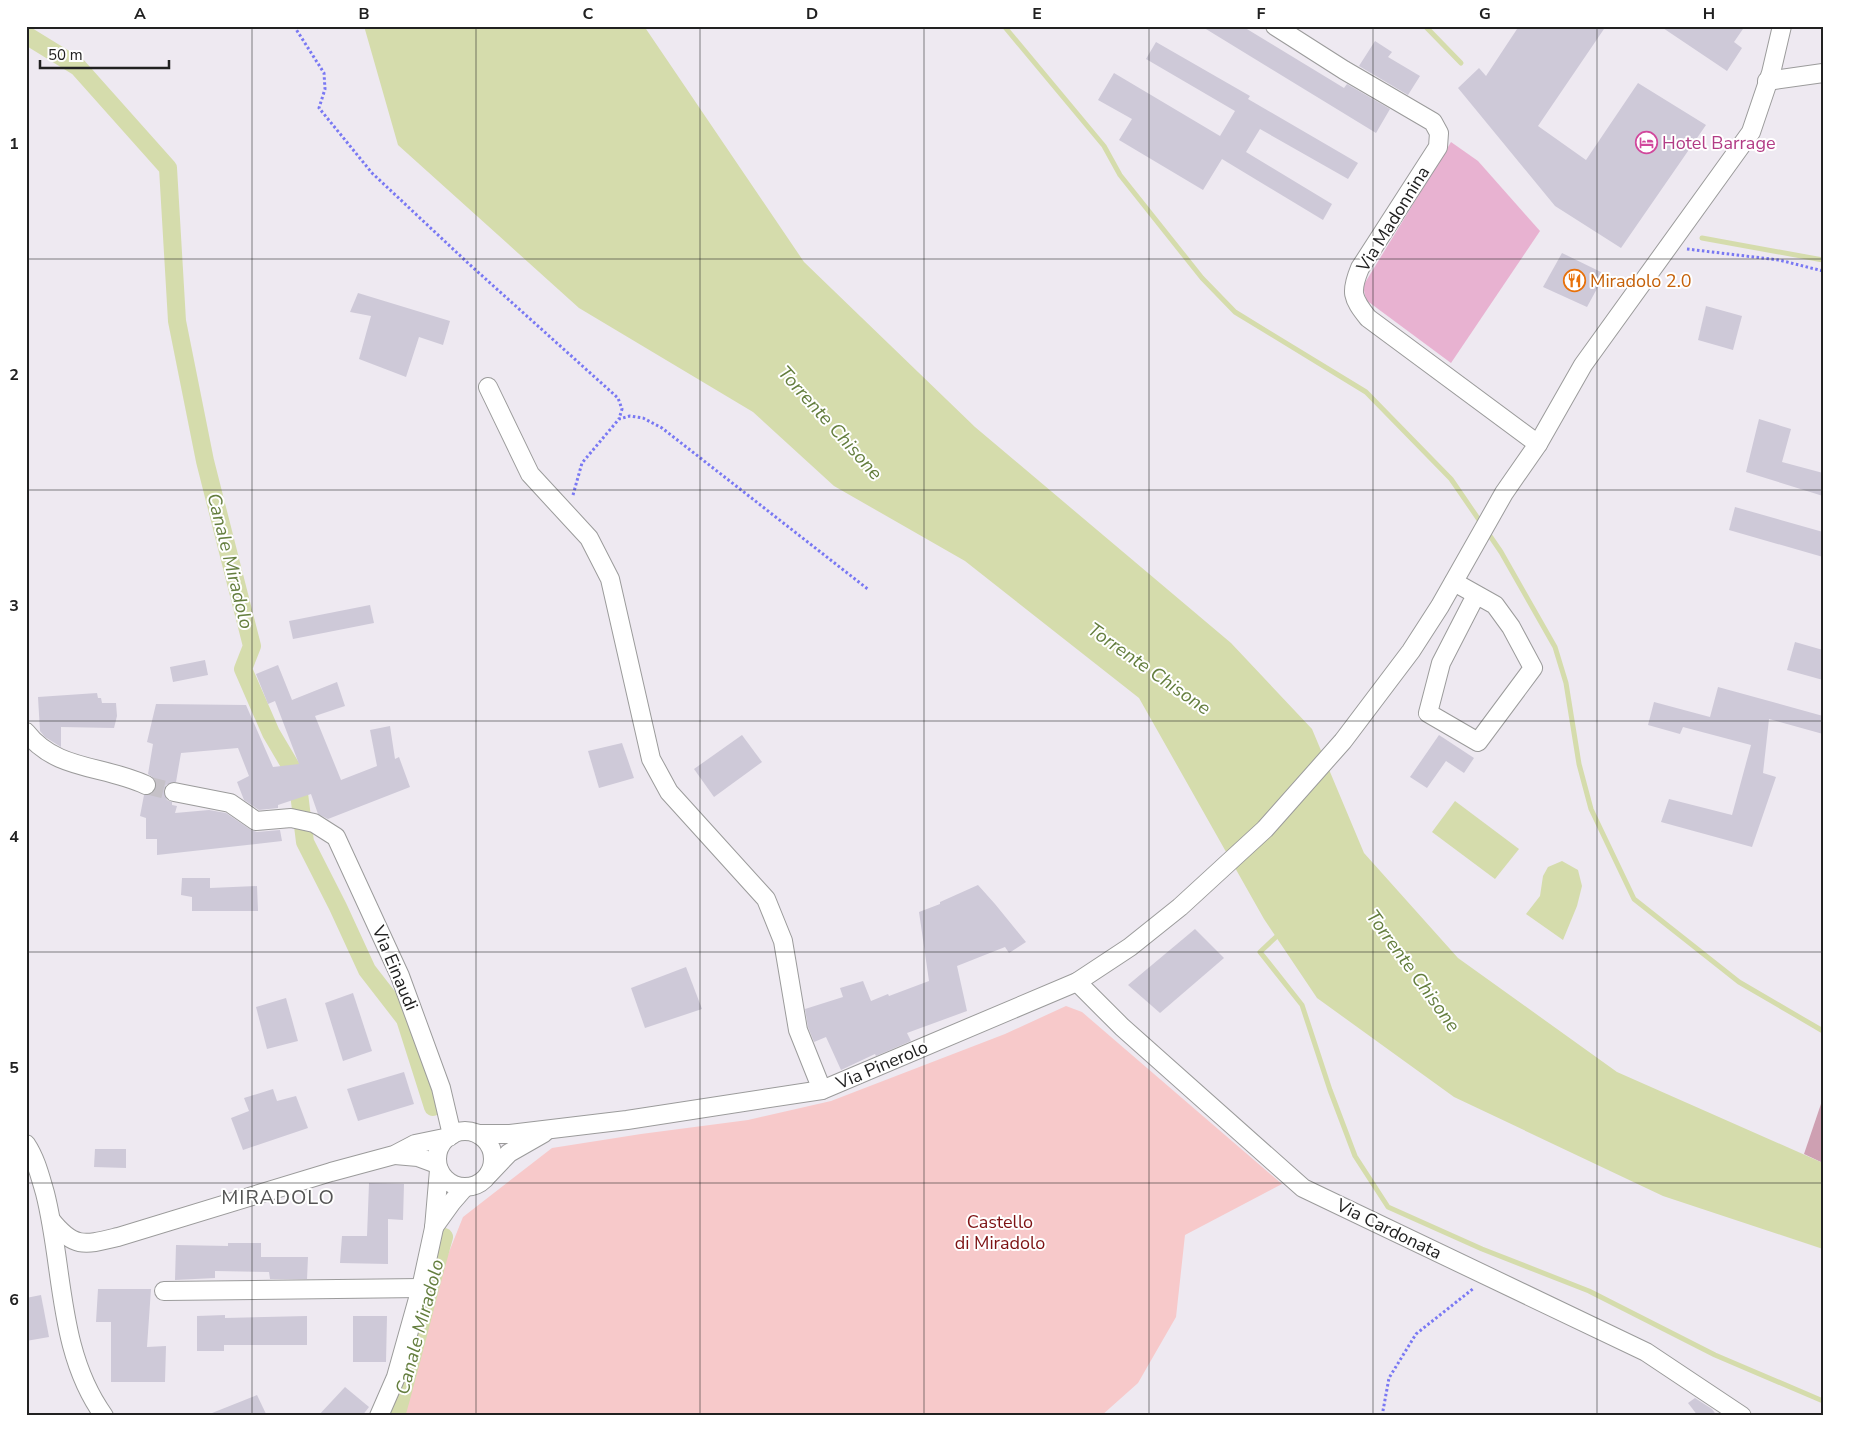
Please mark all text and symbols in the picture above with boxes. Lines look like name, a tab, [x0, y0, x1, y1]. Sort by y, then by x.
text: A	[134, 3, 146, 25]
text: B	[358, 3, 370, 25]
text: C	[583, 3, 594, 25]
text: D	[806, 3, 818, 25]
text: E	[1032, 3, 1042, 25]
text: F	[1257, 3, 1266, 25]
text: G	[1479, 3, 1491, 25]
text: H	[1703, 3, 1715, 25]
scale bar	[40, 38, 169, 70]
text: 50 m	[48, 45, 83, 65]
hotel icon: Hotel Barrage	[1634, 131, 1658, 155]
place label: Hotel Barrage	[1662, 131, 1776, 155]
text: 1	[9, 133, 19, 155]
street label: Via Madonnina	[1350, 162, 1435, 277]
restaurant icon: Miradolo 2.0	[1562, 269, 1586, 293]
place label: Miradolo 2.0	[1590, 269, 1692, 293]
water label: Torrente Chisone	[772, 360, 888, 486]
text: 2	[9, 364, 19, 386]
water label: Canale Miradolo	[201, 490, 259, 632]
text: 3	[9, 595, 19, 617]
water label: Torrente Chisone	[1082, 617, 1216, 721]
text: 4	[9, 826, 19, 848]
water label: Torrente Chisone	[1360, 905, 1466, 1037]
street label: Via Einaudi	[366, 921, 424, 1014]
street label: Via Pinerolo	[831, 1035, 932, 1096]
text: 5	[9, 1057, 19, 1079]
district label: MIRADOLO	[221, 1184, 335, 1211]
street label: Via Cardonata	[1331, 1193, 1446, 1265]
park label: Castello di Miradolo	[955, 1210, 1045, 1255]
water label: Canale Miradolo	[389, 1256, 451, 1398]
text: 6	[9, 1289, 19, 1311]

